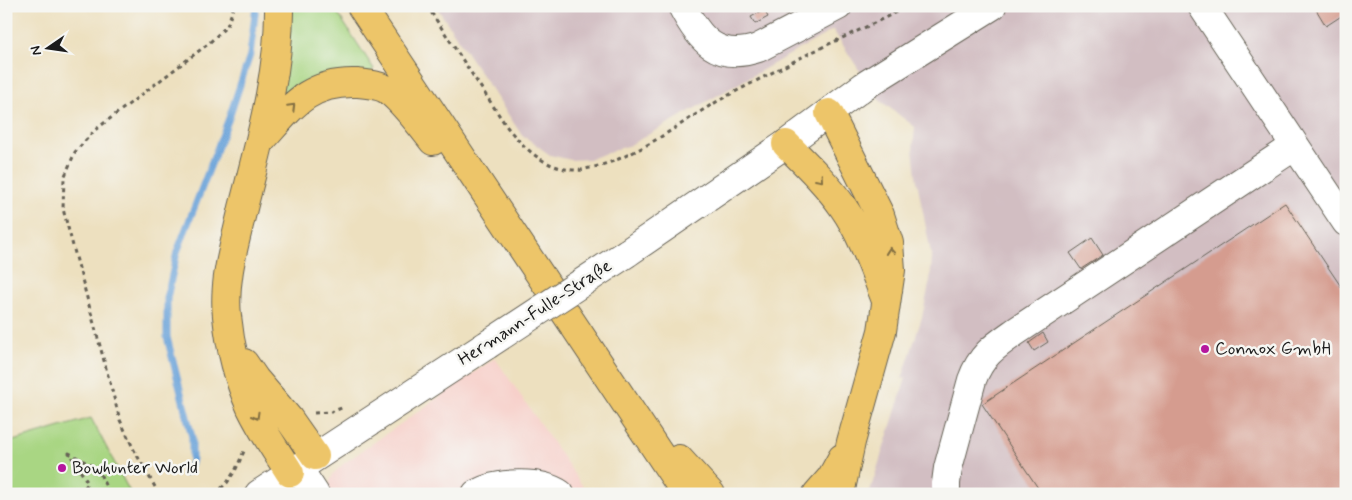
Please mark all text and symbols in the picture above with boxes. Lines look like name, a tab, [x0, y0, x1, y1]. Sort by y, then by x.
north arrow	[22, 22, 72, 72]
text: N	[26, 44, 46, 57]
one-way arrow	[286, 104, 295, 113]
one-way arrow	[814, 174, 823, 183]
one-way arrow	[884, 247, 895, 255]
street label: Hermann-Fulle-Straße	[454, 254, 617, 372]
place label: Connox GmbH	[1215, 337, 1331, 361]
marker: Connox GmbH	[1199, 343, 1211, 355]
one-way arrow	[250, 411, 260, 420]
place label: Bowhunter World	[72, 456, 198, 480]
marker: Bowhunter World	[56, 462, 68, 474]

